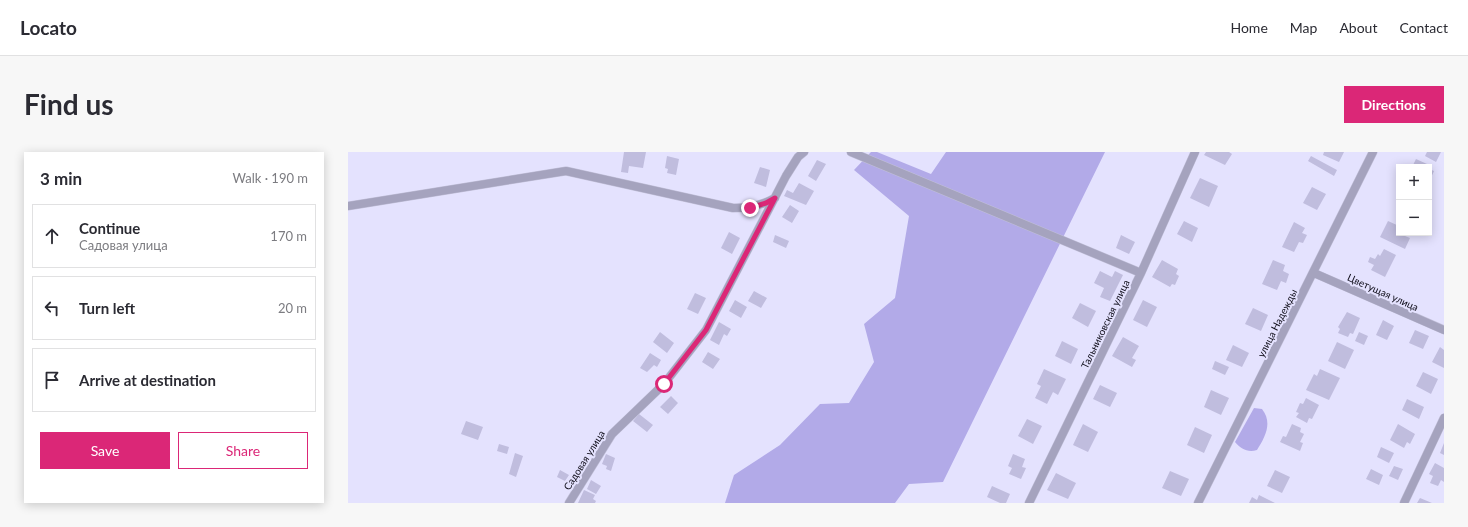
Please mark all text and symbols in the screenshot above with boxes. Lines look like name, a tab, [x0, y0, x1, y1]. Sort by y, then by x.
text: Locato	[20, 16, 77, 39]
text: Home	[1230, 19, 1268, 36]
text: Map	[1290, 19, 1317, 36]
text: About	[1339, 19, 1377, 36]
text: Contact	[1399, 19, 1448, 36]
button: Directions	[1344, 86, 1444, 123]
text: Find us	[24, 87, 114, 121]
map controls	[1396, 164, 1432, 236]
button: +	[1396, 164, 1432, 200]
text: 3 min	[40, 168, 82, 189]
text: Walk · 190 m	[232, 170, 308, 186]
route end	[741, 199, 759, 217]
button: −	[1396, 200, 1432, 236]
text: Continue	[79, 219, 140, 237]
icon: ahead	[41, 225, 63, 247]
text: 170 m	[270, 228, 307, 244]
text: Садовая улица	[79, 237, 168, 253]
street label: Цветущая улица	[1346, 271, 1420, 313]
street label: Тальниковская улица	[1078, 278, 1132, 370]
street label: улица Надежды	[1255, 287, 1299, 359]
icon: left	[41, 297, 63, 319]
text: Turn left	[79, 299, 135, 317]
text: 20 m	[278, 300, 307, 316]
icon: arrive	[41, 369, 63, 391]
text: Arrive at destination	[79, 371, 216, 389]
route start	[655, 375, 673, 393]
street label: Садовая улица	[561, 428, 607, 492]
button: Save	[40, 432, 170, 469]
button: Share	[178, 432, 308, 469]

